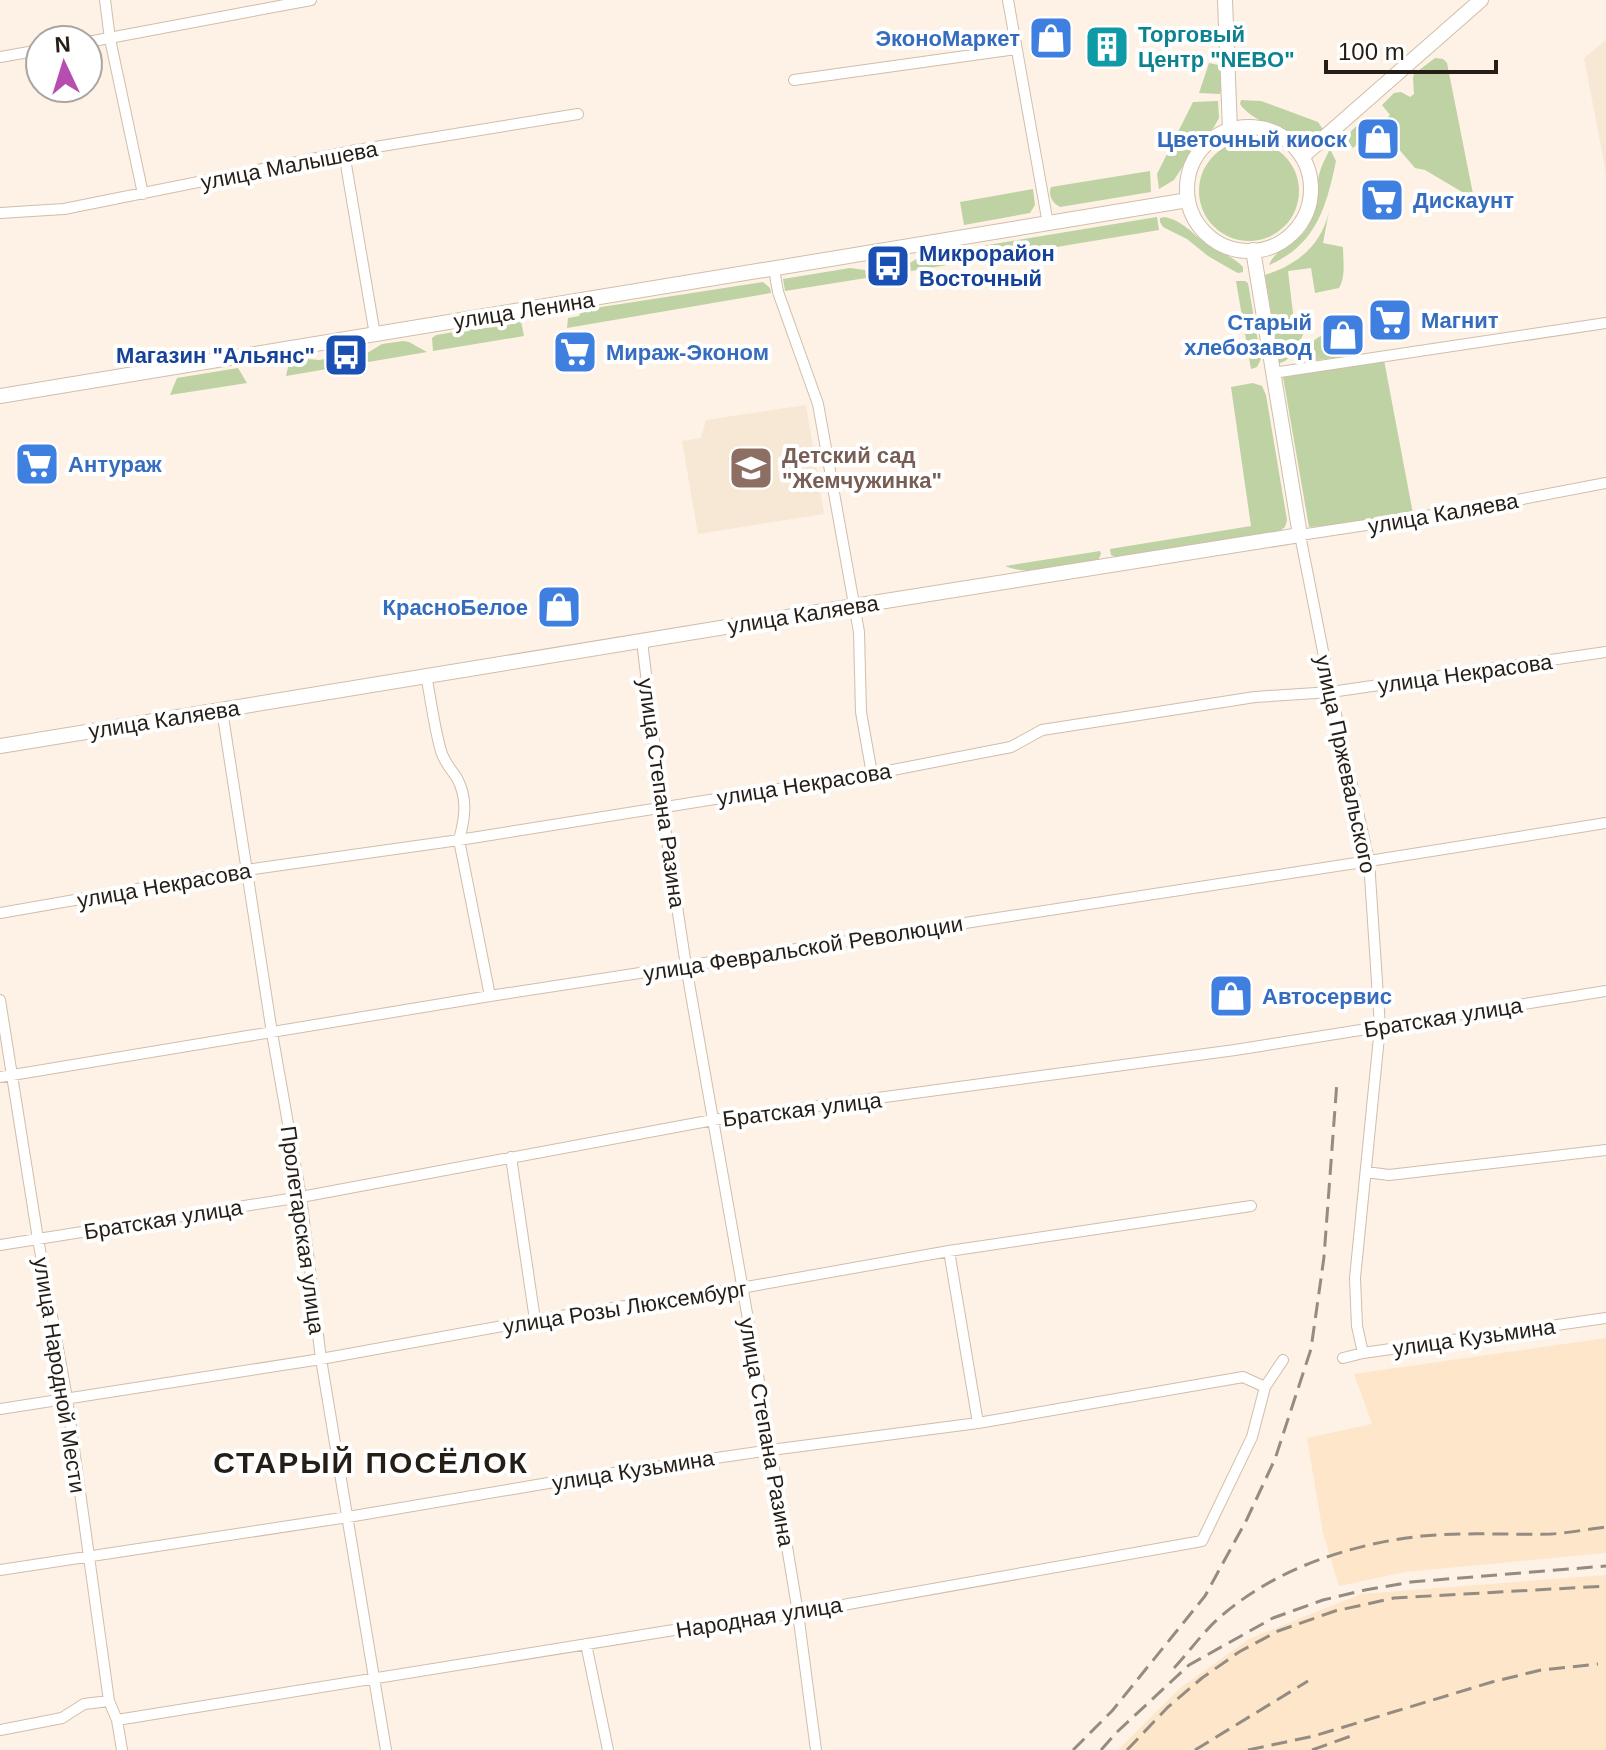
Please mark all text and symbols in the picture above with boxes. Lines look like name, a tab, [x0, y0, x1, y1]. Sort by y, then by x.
shop icon: ЭконоМаркет	[1027, 14, 1075, 62]
place label: Торговый Центр "NEBO"	[1138, 22, 1295, 72]
building icon: Торговый Центр "NEBO"	[1083, 23, 1131, 71]
north arrow	[24, 24, 104, 104]
scale bar	[1326, 24, 1496, 74]
place label: ЭконоМаркет	[875, 26, 1020, 51]
text: N	[54, 32, 71, 58]
text: 100 m	[1338, 38, 1405, 65]
shop icon: Цветочный киоск	[1354, 115, 1402, 163]
place label: Цветочный киоск	[1157, 127, 1348, 152]
street label: улица Малышева	[199, 136, 380, 195]
supermarket icon: Дискаунт	[1358, 176, 1406, 224]
place label: Дискаунт	[1413, 188, 1514, 213]
place label: Микрорайон Восточный	[919, 241, 1055, 291]
bus stop icon: Микрорайон Восточный	[864, 242, 912, 290]
street label: улица Ленина	[452, 287, 597, 334]
supermarket icon: Магнит	[1366, 296, 1414, 344]
place label: Магнит	[1421, 308, 1499, 333]
place label: Старый хлебозавод	[1184, 310, 1312, 360]
shop icon: Старый хлебозавод	[1319, 311, 1367, 359]
supermarket icon: Мираж-Эконом	[551, 328, 599, 376]
bus stop icon: Магазин "Альянс"	[322, 331, 370, 379]
place label: Мираж-Эконом	[606, 340, 769, 365]
place label: Магазин "Альянс"	[116, 343, 315, 368]
supermarket icon: Антураж	[13, 440, 61, 488]
place label: Детский сад "Жемчужинка"	[782, 443, 942, 493]
school or university icon: Детский сад "Жемчужинка"	[727, 444, 775, 492]
place label: Антураж	[68, 452, 162, 477]
street label: улица Каляева	[1366, 488, 1521, 539]
shop icon: КрасноБелое	[535, 583, 583, 631]
street label: улица Каляева	[726, 590, 881, 639]
place label: КрасноБелое	[383, 595, 528, 620]
street label: улица Некрасова	[1376, 649, 1555, 698]
street label: улица Пржевальского	[1310, 653, 1381, 875]
street label: улица Степана Разина	[633, 677, 690, 910]
street label: улица Каляева	[87, 695, 242, 744]
street label: улица Некрасова	[715, 758, 894, 811]
street label: улица Некрасова	[75, 858, 254, 913]
street label: улица Февральской Революции	[642, 911, 965, 986]
shop icon: Автосервис	[1207, 972, 1255, 1020]
place label: Автосервис	[1262, 984, 1392, 1009]
street label: Братская улица	[1362, 993, 1525, 1042]
street label: Братская улица	[721, 1087, 884, 1132]
street label: Пролетарская улица	[275, 1124, 330, 1337]
street label: Братская улица	[82, 1195, 245, 1244]
street label: улица Народной Мести	[29, 1255, 91, 1495]
street label: улица Розы Люксембург	[501, 1276, 749, 1339]
street label: улица Кузьмина	[1391, 1314, 1558, 1361]
street label: улица Степана Разина	[734, 1316, 799, 1549]
street label: улица Кузьмина	[550, 1445, 717, 1496]
district label: СТАРЫЙ ПОСЁЛОК	[213, 1446, 529, 1479]
street label: Народная улица	[674, 1592, 845, 1643]

